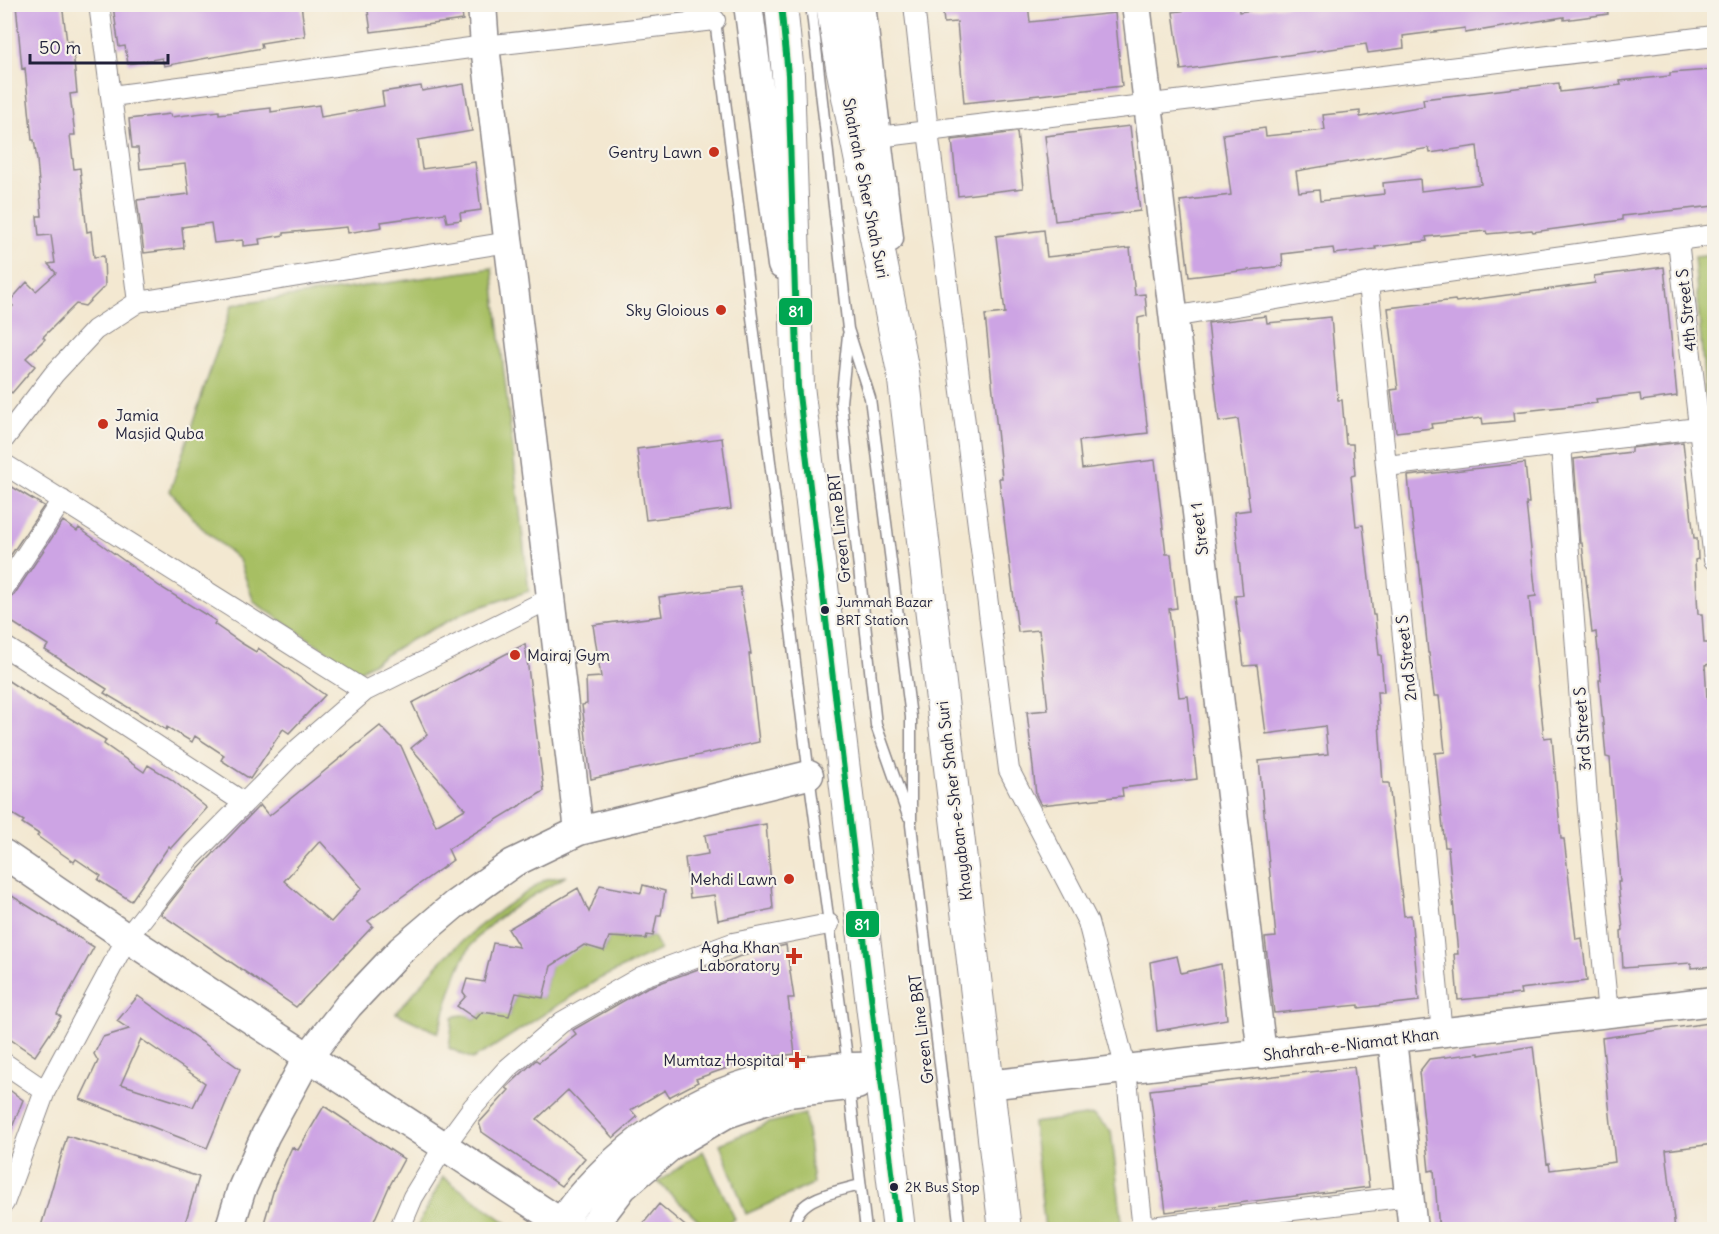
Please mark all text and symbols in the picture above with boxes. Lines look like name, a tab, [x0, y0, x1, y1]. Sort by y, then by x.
scale bar	[30, 27, 168, 65]
text: 50 m	[39, 36, 81, 59]
street label: Shahrah e Sher Shah Suri	[839, 96, 893, 280]
place label: Gentry Lawn	[608, 142, 702, 162]
marker: Gentry Lawn	[707, 145, 721, 159]
street label: 4th Street S	[1672, 268, 1700, 352]
line badge: 81	[778, 297, 813, 326]
place label: Sky Gloious	[626, 300, 709, 320]
text: 81	[788, 301, 804, 321]
marker: Sky Gloious	[714, 303, 728, 317]
place label: Jamia Masjid Quba	[115, 405, 204, 443]
marker: Jamia Masjid Quba	[96, 417, 110, 431]
street label: Green Line BRT	[823, 472, 855, 584]
street label: Street 1	[1186, 502, 1212, 556]
place label: Jummah Bazar BRT Station	[836, 593, 933, 629]
marker: Jummah Bazar BRT Station	[819, 604, 831, 616]
street label: 2nd Street S	[1392, 614, 1420, 702]
place label: Mairaj Gym	[527, 645, 610, 665]
marker: Mairaj Gym	[508, 648, 522, 662]
street label: 3rd Street S	[1569, 686, 1595, 772]
street label: Khayaban-e-Sher Shah Suri	[932, 700, 976, 902]
place label: Mehdi Lawn	[690, 869, 777, 889]
marker: Mehdi Lawn	[782, 872, 796, 886]
line badge: 81	[845, 910, 880, 938]
text: 81	[854, 914, 870, 934]
place label: Agha Khan Laboratory	[699, 937, 780, 975]
marker: Agha Khan Laboratory	[785, 947, 803, 965]
street label: Green Line BRT	[904, 973, 938, 1085]
street label: Shahrah-e-Niamat Khan	[1262, 1023, 1440, 1065]
place label: Mumtaz Hospital	[663, 1050, 784, 1070]
marker: Mumtaz Hospital	[788, 1051, 806, 1069]
place label: 2K Bus Stop	[905, 1178, 980, 1196]
marker: 2K Bus Stop	[888, 1181, 900, 1193]

